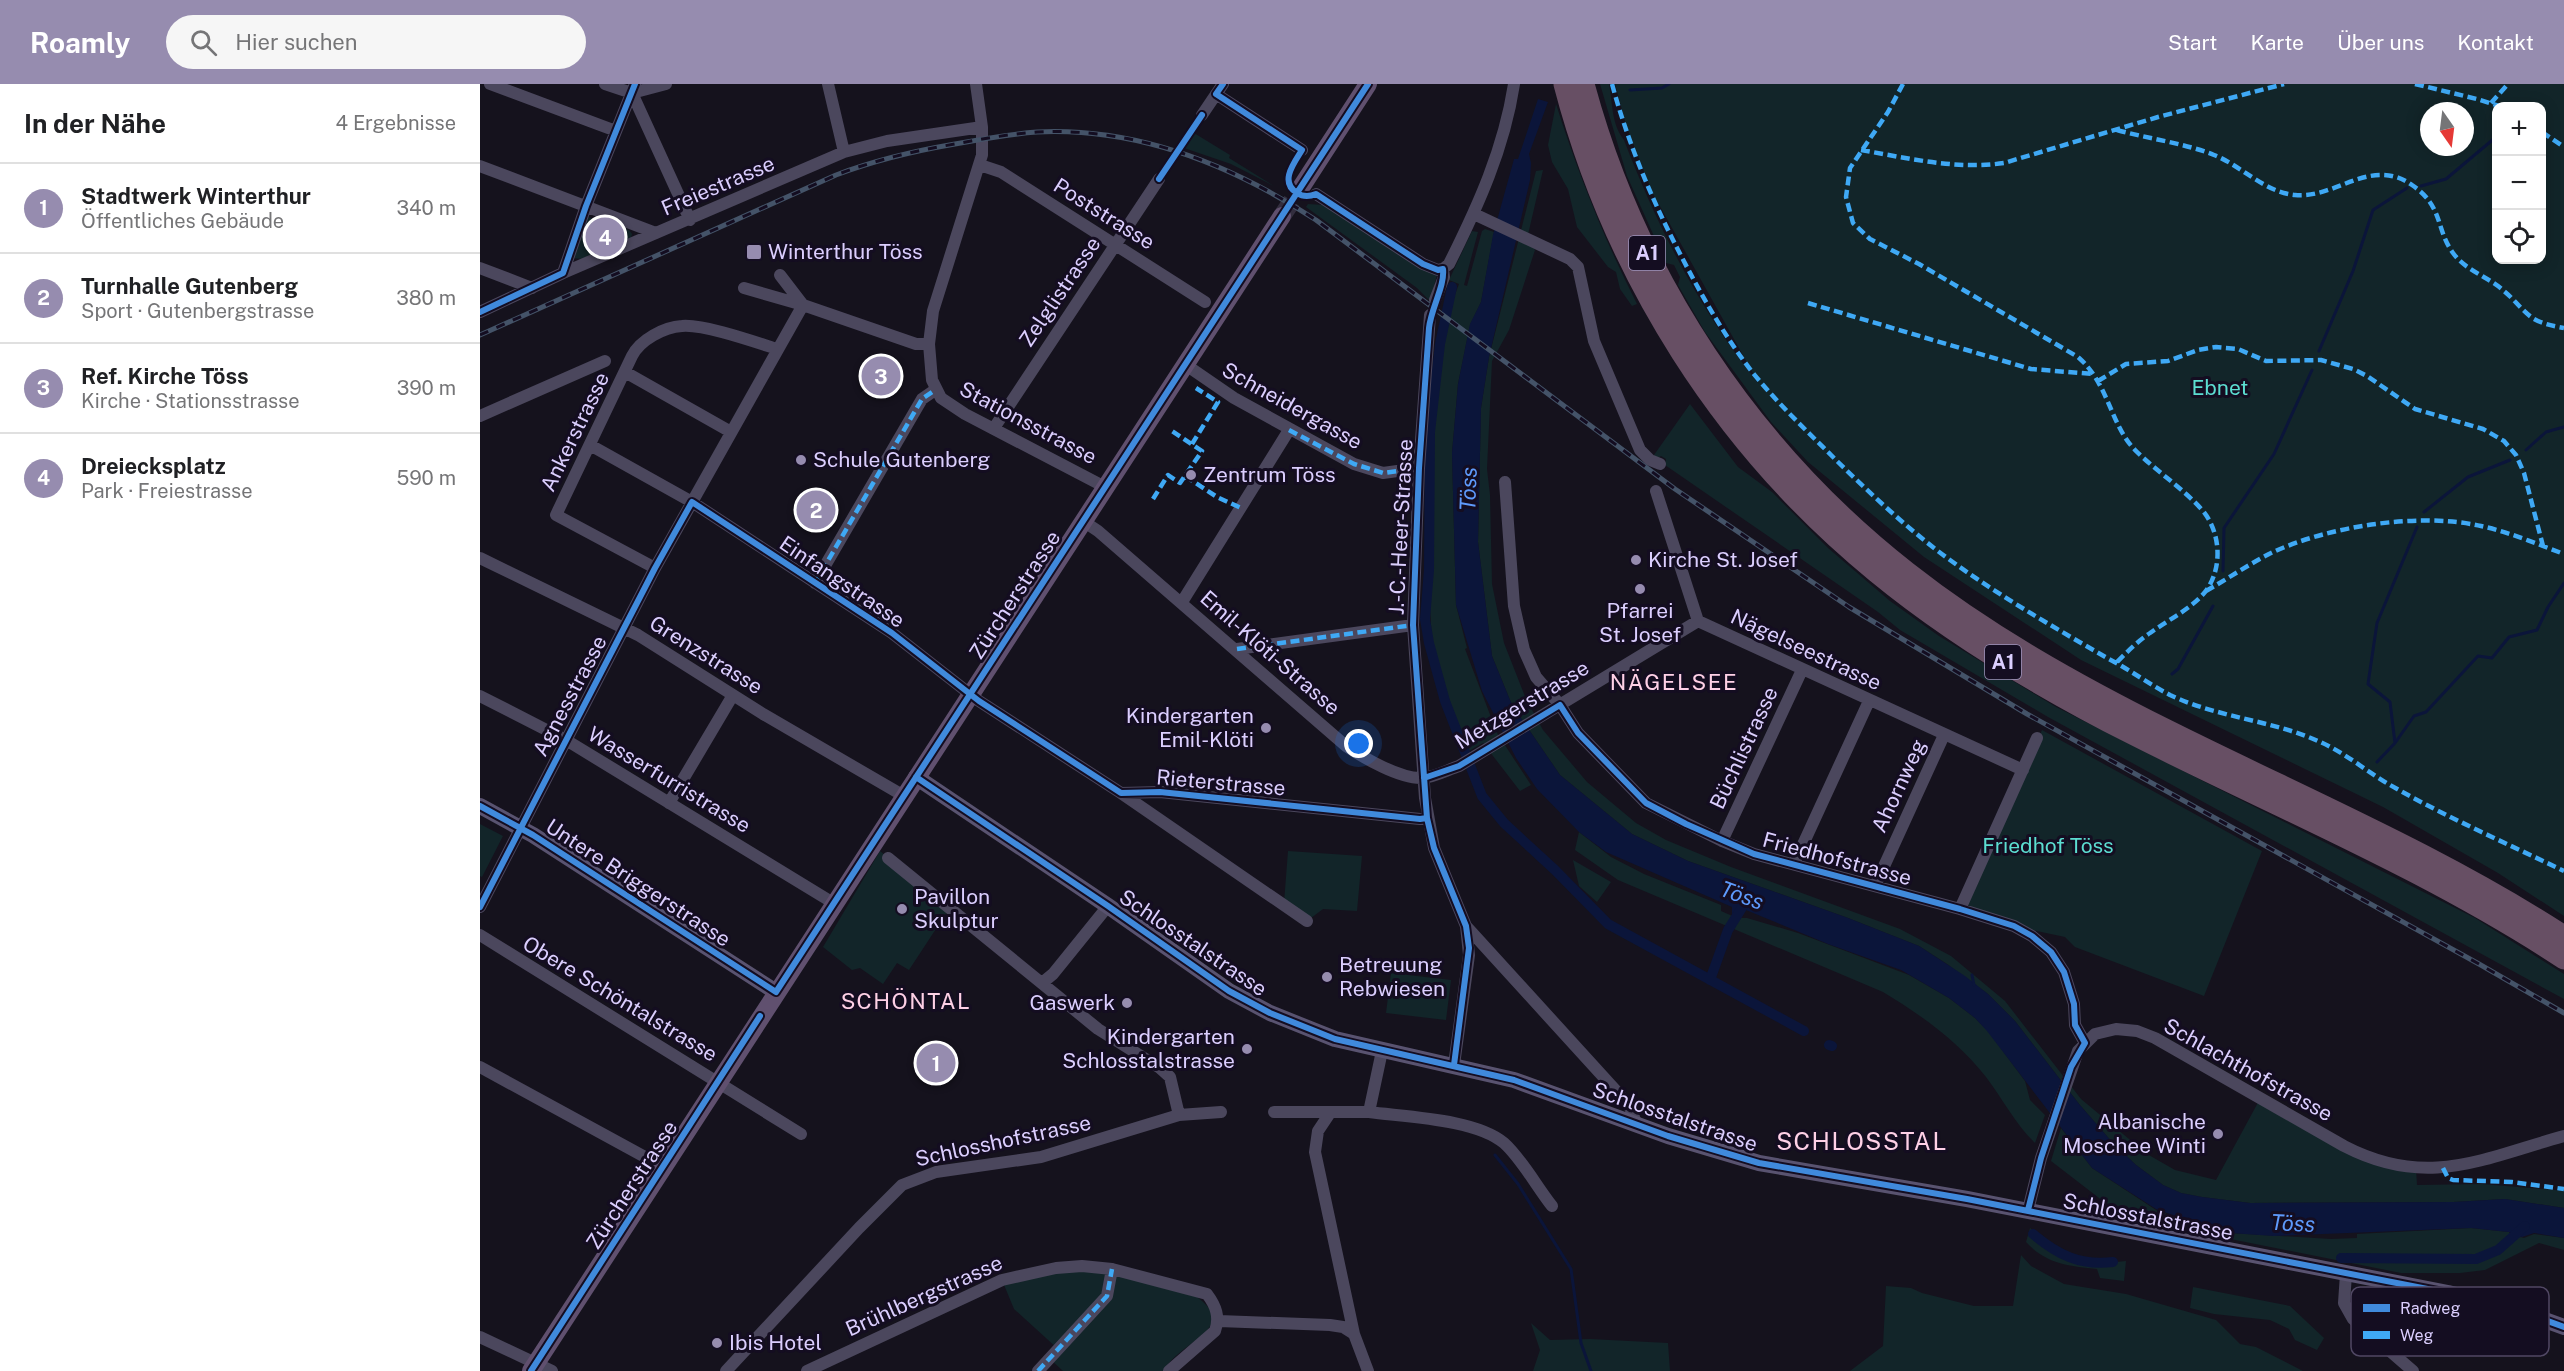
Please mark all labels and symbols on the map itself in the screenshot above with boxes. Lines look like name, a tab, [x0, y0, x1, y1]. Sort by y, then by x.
north arrow	[2420, 102, 2474, 156]
street label: Freiestrasse	[657, 151, 778, 221]
street label: Poststrasse	[1049, 173, 1159, 255]
pin: 4	[586, 214, 624, 260]
street label: Zelglistrasse	[1014, 232, 1105, 351]
road number: A1	[1629, 236, 1665, 270]
place label: Winterthur Töss	[768, 239, 923, 264]
marker: Winterthur Töss	[745, 243, 763, 261]
pin: 3	[862, 354, 900, 398]
street label: Schneidergasse	[1218, 357, 1367, 454]
street label: Ankerstrasse	[535, 368, 614, 495]
park label: Ebnet	[2192, 375, 2248, 400]
street label: Stationsstrasse	[955, 376, 1101, 469]
street label: J.-C.-Heer-Strasse	[1383, 438, 1418, 616]
place label: Schule Gutenberg	[813, 447, 990, 472]
marker: Schule Gutenberg	[794, 453, 808, 467]
place label: Zentrum Töss	[1203, 462, 1336, 487]
water label: Töss	[1454, 466, 1482, 512]
marker: Zentrum Töss	[1184, 468, 1198, 482]
pin: 2	[796, 488, 836, 532]
street label: Zürcherstrasse	[964, 526, 1065, 664]
street label: Einfangstrasse	[775, 530, 910, 633]
place label: Kirche St. Josef	[1648, 547, 1798, 572]
marker: Kirche St. Josef	[1629, 553, 1643, 567]
marker: Pfarrei St. Josef	[1633, 582, 1647, 596]
street label: Emil-Klöti-Strasse	[1195, 585, 1345, 720]
place label: Pfarrei St. Josef	[1599, 598, 1681, 647]
street label: Nägelseestrasse	[1727, 604, 1886, 695]
street label: Grenzstrasse	[645, 610, 767, 699]
street label: Agnesstrasse	[527, 631, 612, 760]
road number: A1	[1985, 645, 2021, 679]
street label: Metzgerstrasse	[1450, 655, 1593, 754]
district label: NÄGELSEE	[1610, 668, 1738, 695]
street label: Büchlistrasse	[1704, 683, 1783, 813]
place label: Kindergarten Emil-Klöti	[1126, 703, 1254, 752]
street label: Wasserfurristrasse	[583, 721, 755, 838]
marker: Kindergarten Emil-Klöti	[1259, 721, 1273, 735]
your location	[1344, 729, 1373, 758]
street label: Ahornweg	[1866, 735, 1931, 836]
street label: Rieterstrasse	[1155, 764, 1287, 801]
street label: Untere Briggerstrasse	[541, 814, 735, 952]
street label: Friedhofstrasse	[1760, 827, 1914, 890]
park label: Friedhof Töss	[1982, 833, 2114, 858]
water label: Töss	[1717, 875, 1767, 915]
place label: Pavillon Skulptur	[914, 884, 999, 933]
street label: Schlosstalstrasse	[1115, 884, 1272, 1001]
marker: Pavillon Skulptur	[895, 902, 909, 916]
street label: Obere Schöntalstrasse	[519, 931, 722, 1067]
place label: Betreuung Rebwiesen	[1339, 952, 1445, 1001]
marker: Betreuung Rebwiesen	[1320, 970, 1334, 984]
district label: SCHÖNTAL	[841, 987, 971, 1014]
place label: Gaswerk	[1029, 990, 1115, 1015]
marker: Gaswerk	[1120, 996, 1134, 1010]
street label: Schlachthofstrasse	[2159, 1013, 2337, 1126]
place label: Kindergarten Schlosstalstrasse	[1062, 1024, 1235, 1073]
pin: 1	[916, 1040, 956, 1086]
marker: Kindergarten Schlosstalstrasse	[1240, 1042, 1254, 1056]
street label: Schlosstalstrasse	[1589, 1077, 1761, 1156]
place label: Albanische Moschee Winti	[2063, 1109, 2206, 1158]
street label: Schlosshofstrasse	[913, 1110, 1093, 1171]
street label: Zürcherstrasse	[581, 1116, 682, 1254]
district label: SCHLOSSTAL	[1776, 1127, 1948, 1155]
marker: Albanische Moschee Winti	[2211, 1127, 2225, 1141]
street label: Schlosstalstrasse	[2061, 1188, 2235, 1245]
water label: Töss	[2270, 1209, 2316, 1237]
street label: Brühlbergstrasse	[842, 1250, 1006, 1341]
legend	[2351, 1287, 2549, 1356]
text: Radweg	[2400, 1299, 2460, 1318]
text: Weg	[2400, 1326, 2434, 1345]
place label: Ibis Hotel	[729, 1330, 822, 1355]
marker: Ibis Hotel	[710, 1336, 724, 1350]

